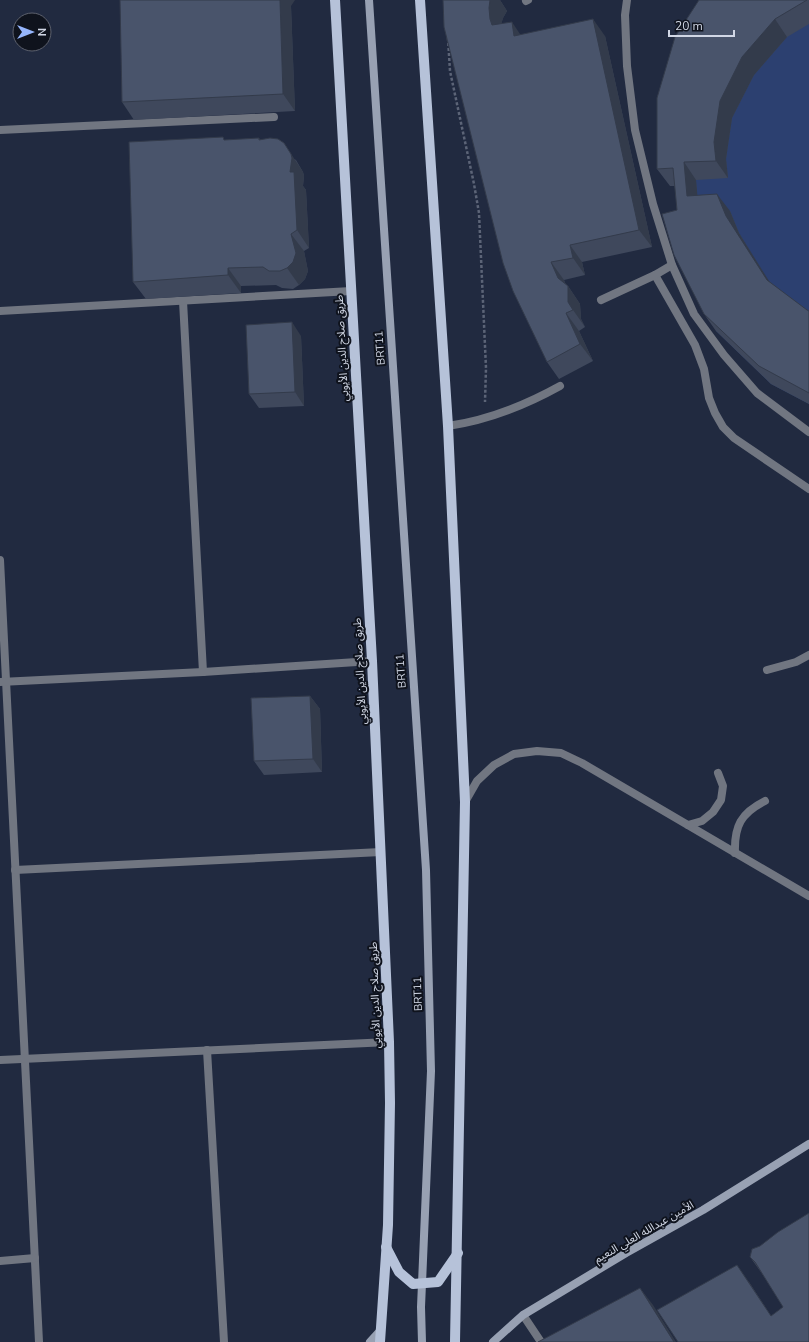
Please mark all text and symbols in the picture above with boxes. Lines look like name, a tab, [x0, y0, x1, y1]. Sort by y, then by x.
north arrow	[12, 12, 52, 52]
scale bar	[669, 12, 734, 38]
text: 20 m	[675, 18, 703, 34]
text: N	[34, 28, 49, 36]
street label: طريق صلاح الدين الأيوبي	[332, 294, 354, 402]
street label: BRT11	[371, 330, 389, 366]
street label: طريق صلاح الدين الأيوبي	[350, 617, 372, 725]
street label: BRT11	[392, 653, 410, 689]
street label: طريق صلاح الدين الأيوبي	[366, 941, 386, 1049]
street label: BRT11	[410, 977, 426, 1011]
street label: الأمين عبدالله العلي النعيم	[592, 1197, 697, 1268]

